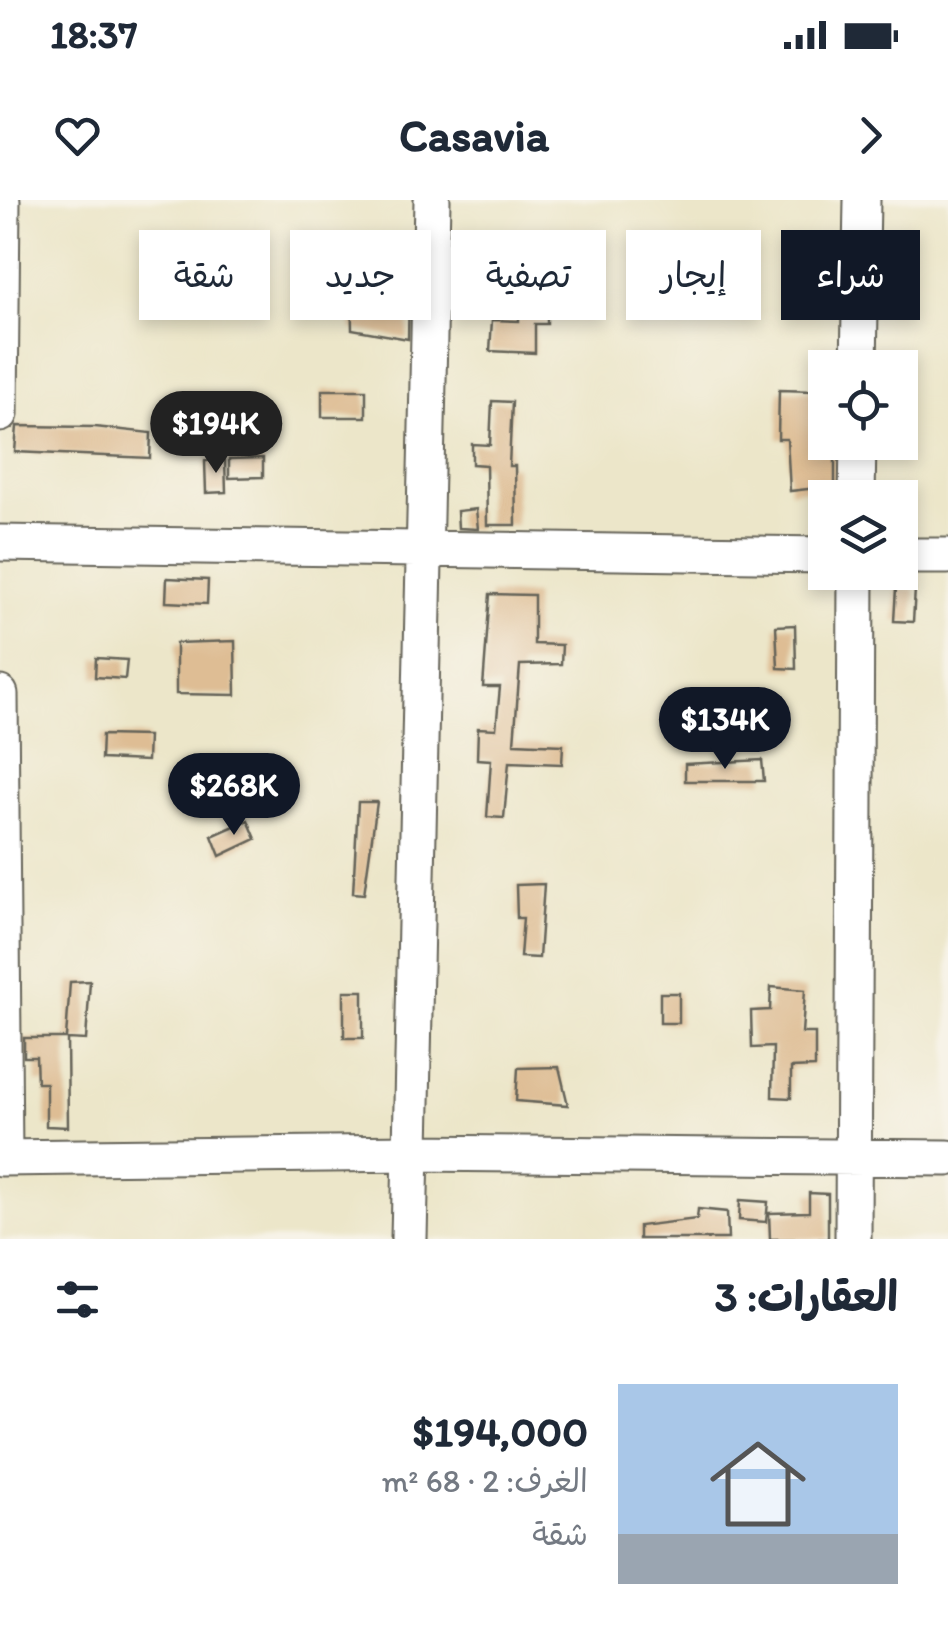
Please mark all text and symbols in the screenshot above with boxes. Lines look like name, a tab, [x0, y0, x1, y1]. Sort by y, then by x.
text: 18:37	[50, 12, 137, 58]
icon: heart	[50, 108, 105, 163]
text: Casavia	[399, 108, 549, 162]
icon: forward	[843, 108, 898, 163]
chip: شقة	[139, 230, 270, 320]
chip: جديد	[290, 230, 431, 320]
chip: تصفية	[451, 230, 606, 320]
chip: إيجار	[626, 230, 761, 320]
chip: شراء	[781, 230, 920, 320]
map controls	[808, 350, 918, 590]
button: locate	[808, 350, 918, 460]
pin: $194K	[146, 391, 286, 476]
text: $194K	[172, 404, 260, 442]
button: layers	[808, 480, 918, 590]
pin: $134K	[655, 687, 795, 772]
text: $134K	[681, 700, 769, 738]
pin: $268K	[164, 753, 304, 838]
text: $268K	[190, 766, 278, 804]
text: العقارات: 3	[715, 1271, 898, 1322]
icon: filters	[50, 1272, 105, 1327]
text: $194,000	[412, 1406, 588, 1457]
icon: home	[698, 1424, 818, 1544]
text: الغرف: 2 · 68 m²	[382, 1462, 588, 1500]
text: شقة	[532, 1515, 588, 1553]

